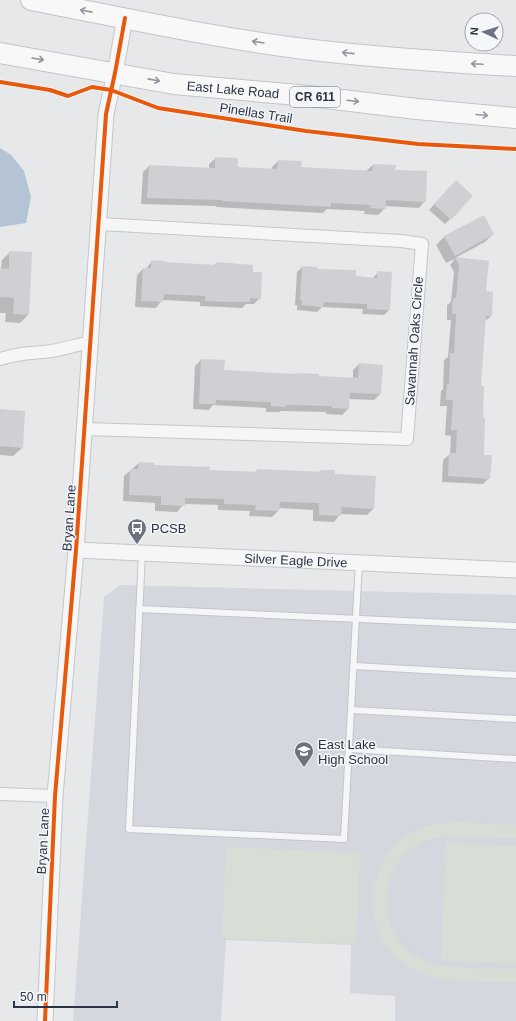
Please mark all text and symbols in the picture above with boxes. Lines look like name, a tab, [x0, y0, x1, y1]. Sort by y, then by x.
one-way arrow	[80, 7, 93, 15]
north arrow	[464, 12, 504, 52]
text: N	[468, 27, 480, 36]
one-way arrow	[252, 38, 265, 46]
one-way arrow	[342, 49, 355, 57]
one-way arrow	[32, 56, 45, 64]
one-way arrow	[471, 60, 484, 68]
one-way arrow	[147, 77, 160, 85]
street label: East Lake Road	[186, 78, 280, 101]
road number: CR 611	[290, 87, 340, 107]
one-way arrow	[346, 97, 359, 105]
street label: Pinellas Trail	[218, 100, 294, 126]
one-way arrow	[475, 111, 488, 119]
street label: Savannah Oaks Circle	[402, 276, 426, 406]
street label: Bryan Lane	[59, 484, 79, 552]
bus stop icon: PCSB	[126, 517, 148, 545]
place label: PCSB	[151, 521, 186, 536]
street label: Silver Eagle Drive	[244, 550, 348, 570]
place label: East Lake High School	[318, 737, 388, 767]
school or university icon: East Lake High School	[293, 740, 315, 768]
street label: Bryan Lane	[34, 807, 52, 875]
scale bar	[14, 983, 117, 1009]
text: 50 m	[20, 990, 47, 1004]

